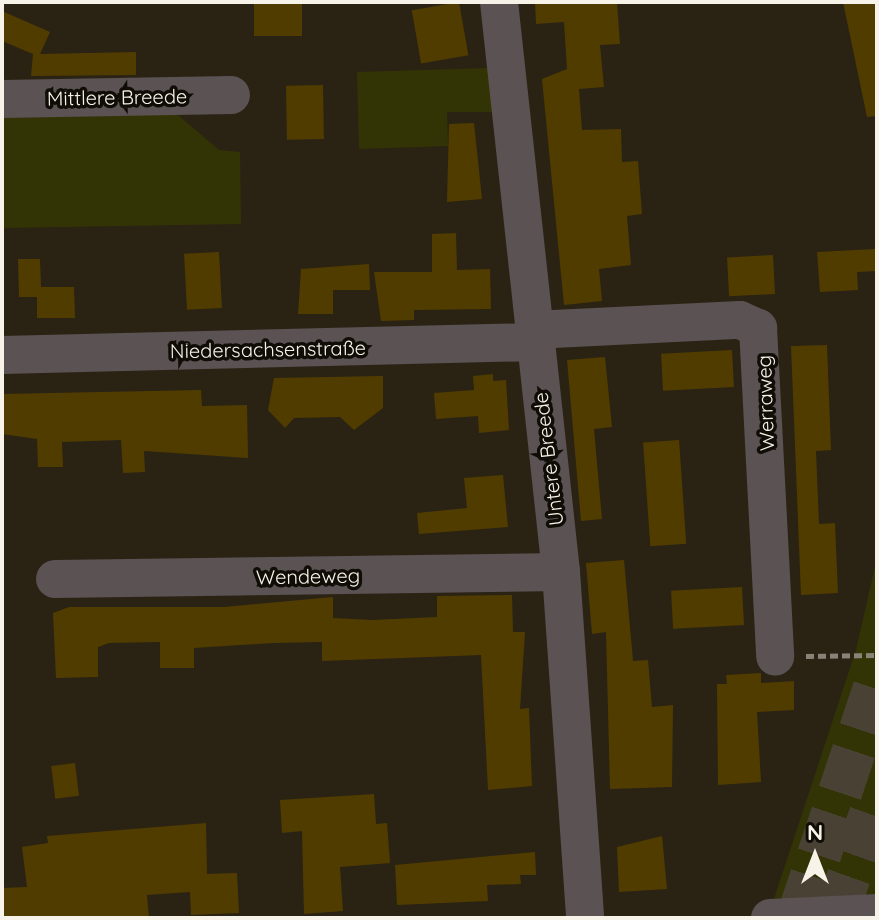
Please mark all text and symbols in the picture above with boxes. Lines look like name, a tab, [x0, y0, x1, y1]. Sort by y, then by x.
street label: Mittlere Breede	[47, 84, 187, 110]
street label: Niedersachsenstraße	[170, 335, 366, 363]
street label: Werraweg	[751, 355, 779, 451]
street label: Untere Breede	[528, 391, 568, 527]
street label: Wendeweg	[256, 563, 360, 589]
north arrow	[775, 816, 855, 896]
text: N	[807, 818, 823, 846]

